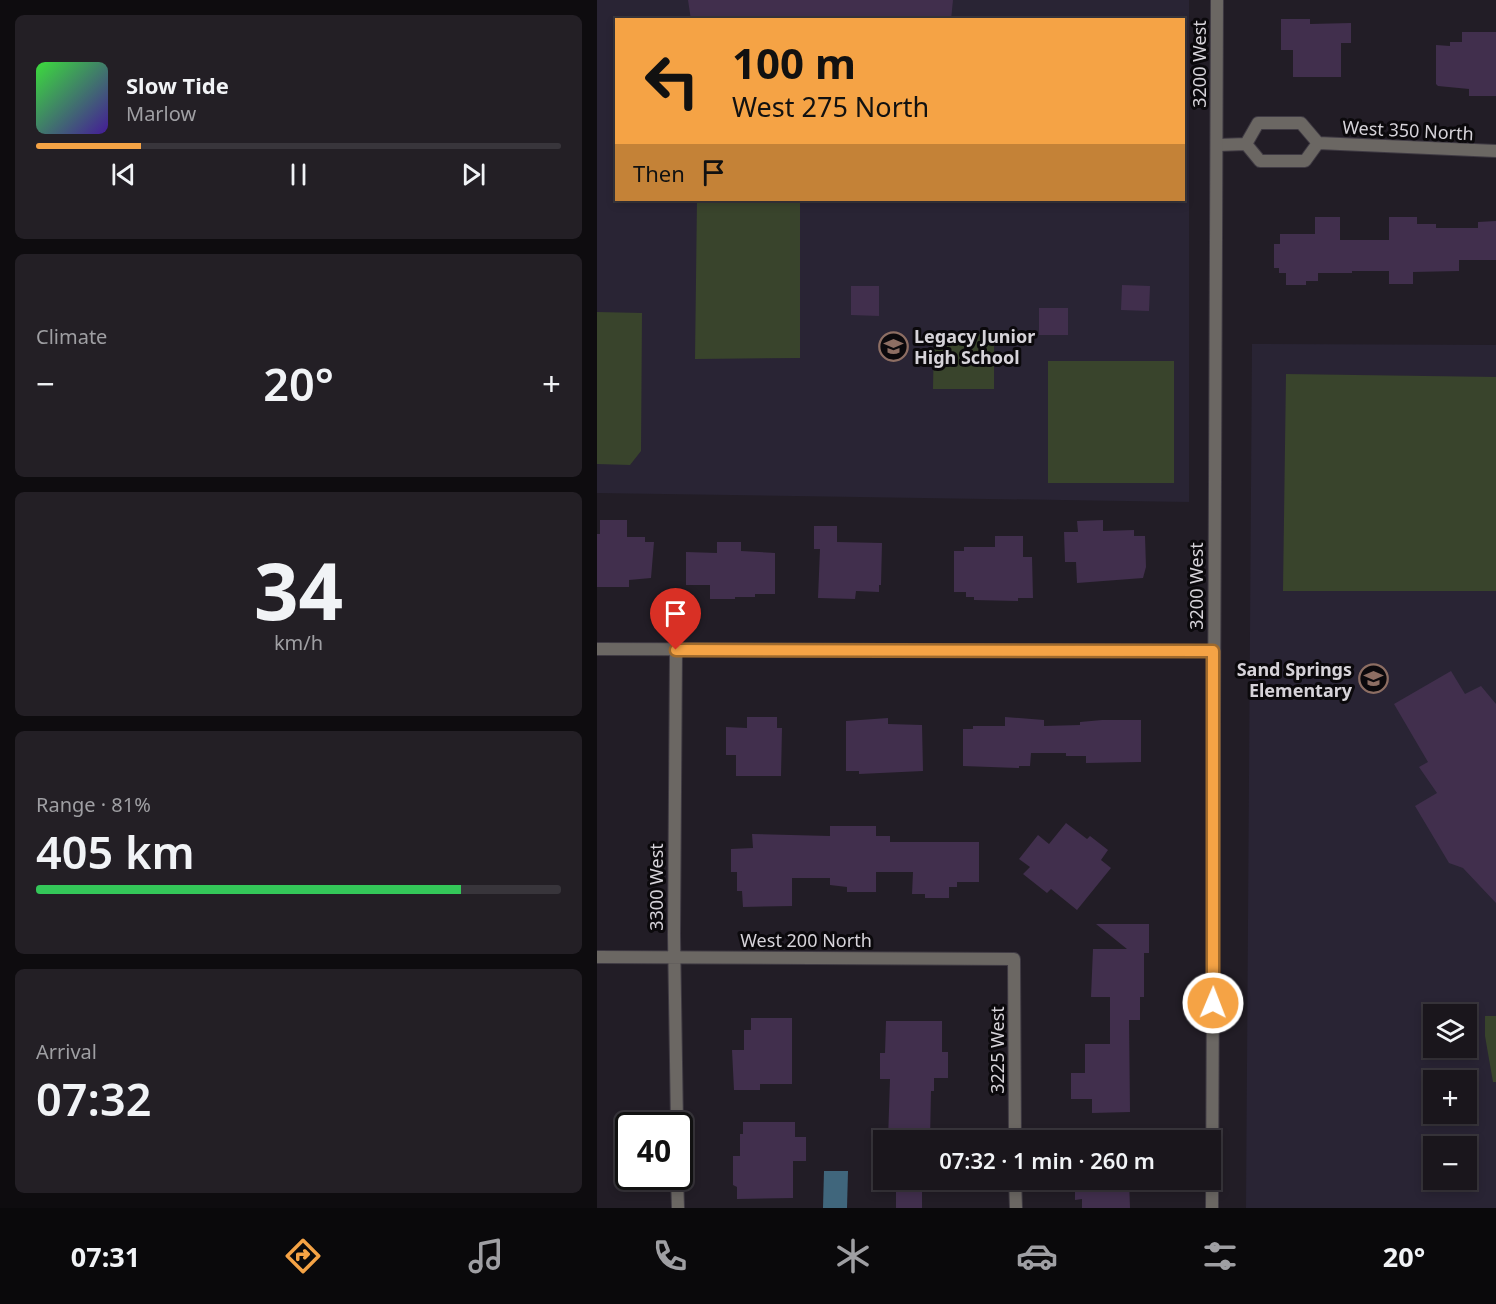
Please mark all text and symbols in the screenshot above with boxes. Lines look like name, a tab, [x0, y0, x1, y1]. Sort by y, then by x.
street label: 3200 West	[1187, 20, 1211, 108]
text: 100 m	[732, 34, 856, 91]
icon: left	[633, 42, 711, 120]
text: Slow Tide	[126, 70, 229, 100]
text: West 275 North	[732, 88, 929, 125]
text: Marlow	[126, 100, 196, 127]
street label: West 350 North	[1342, 115, 1474, 145]
icon: arrive	[697, 156, 730, 189]
icon: previous	[107, 158, 140, 191]
icon: pause	[282, 158, 315, 191]
icon: next	[457, 158, 490, 191]
text: Then	[633, 158, 685, 188]
text: Climate	[36, 323, 107, 350]
place label: Legacy Junior High School	[914, 324, 1035, 369]
school or university icon: Legacy Junior High School	[877, 330, 909, 362]
text: 20°	[263, 353, 334, 414]
text: −	[36, 361, 55, 406]
text: +	[542, 361, 561, 406]
text: 34	[254, 537, 343, 643]
street label: 3200 West	[1184, 542, 1208, 630]
pin	[650, 588, 701, 650]
icon: arrive	[659, 597, 692, 630]
text: km/h	[274, 629, 323, 656]
place label: Sand Springs Elementary	[1237, 657, 1353, 702]
school or university icon: Sand Springs Elementary	[1357, 663, 1389, 695]
text: Range · 81%	[36, 791, 151, 818]
text: 405 km	[36, 821, 195, 882]
street label: 3300 West	[644, 843, 668, 931]
street label: West 200 North	[740, 928, 872, 952]
position arrow	[1181, 971, 1245, 1035]
map controls	[1423, 1004, 1477, 1190]
button: layers	[1423, 1004, 1477, 1058]
street label: 3225 West	[985, 1006, 1009, 1094]
text: Arrival	[36, 1038, 97, 1065]
text: 07:32	[36, 1068, 151, 1129]
button: +	[1423, 1070, 1477, 1124]
speed limit sign: 40	[615, 1112, 693, 1190]
button: −	[1423, 1136, 1477, 1190]
text: 07:32 · 1 min · 260 m	[939, 1145, 1155, 1175]
icon: directions	[282, 1235, 324, 1277]
icon: music	[465, 1235, 507, 1277]
icon: phone	[649, 1235, 691, 1277]
icon: climate	[832, 1235, 874, 1277]
icon: car	[1016, 1235, 1058, 1277]
icon: filters	[1199, 1235, 1241, 1277]
text: 07:31	[71, 1238, 140, 1275]
text: 20°	[1383, 1238, 1425, 1275]

